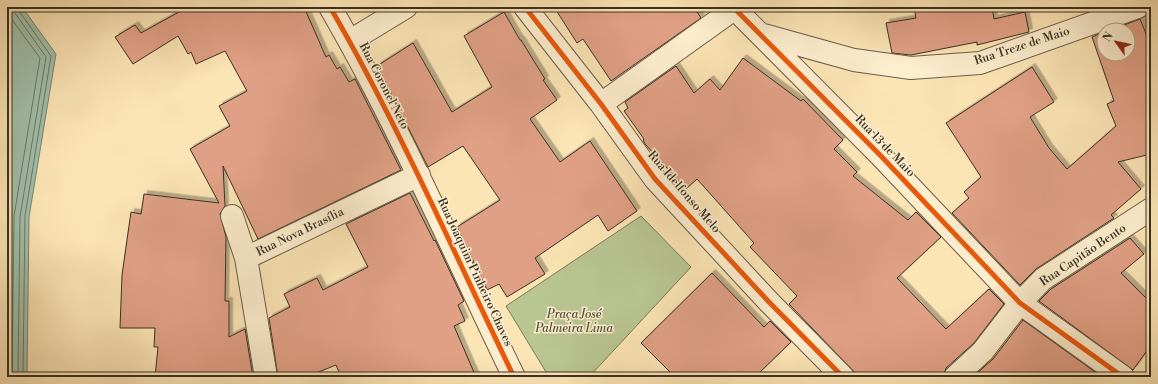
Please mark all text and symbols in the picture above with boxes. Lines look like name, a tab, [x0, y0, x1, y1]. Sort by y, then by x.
north arrow	[1096, 22, 1136, 62]
street label: Rua Treze de Maio	[972, 23, 1072, 69]
text: N	[1100, 29, 1117, 45]
street label: Rua Coronel Neto	[356, 40, 412, 132]
street label: Rua 13 de Maio	[852, 112, 919, 180]
street label: Rua Idelfonso Melo	[644, 148, 724, 236]
street label: Rua Joaquim Pinheiro Chaves	[434, 195, 516, 349]
street label: Rua Nova Brasília	[254, 204, 347, 260]
street label: Rua Capitão Bento	[1037, 220, 1129, 289]
park label: Praça José Palmeira Lima	[534, 307, 613, 336]

